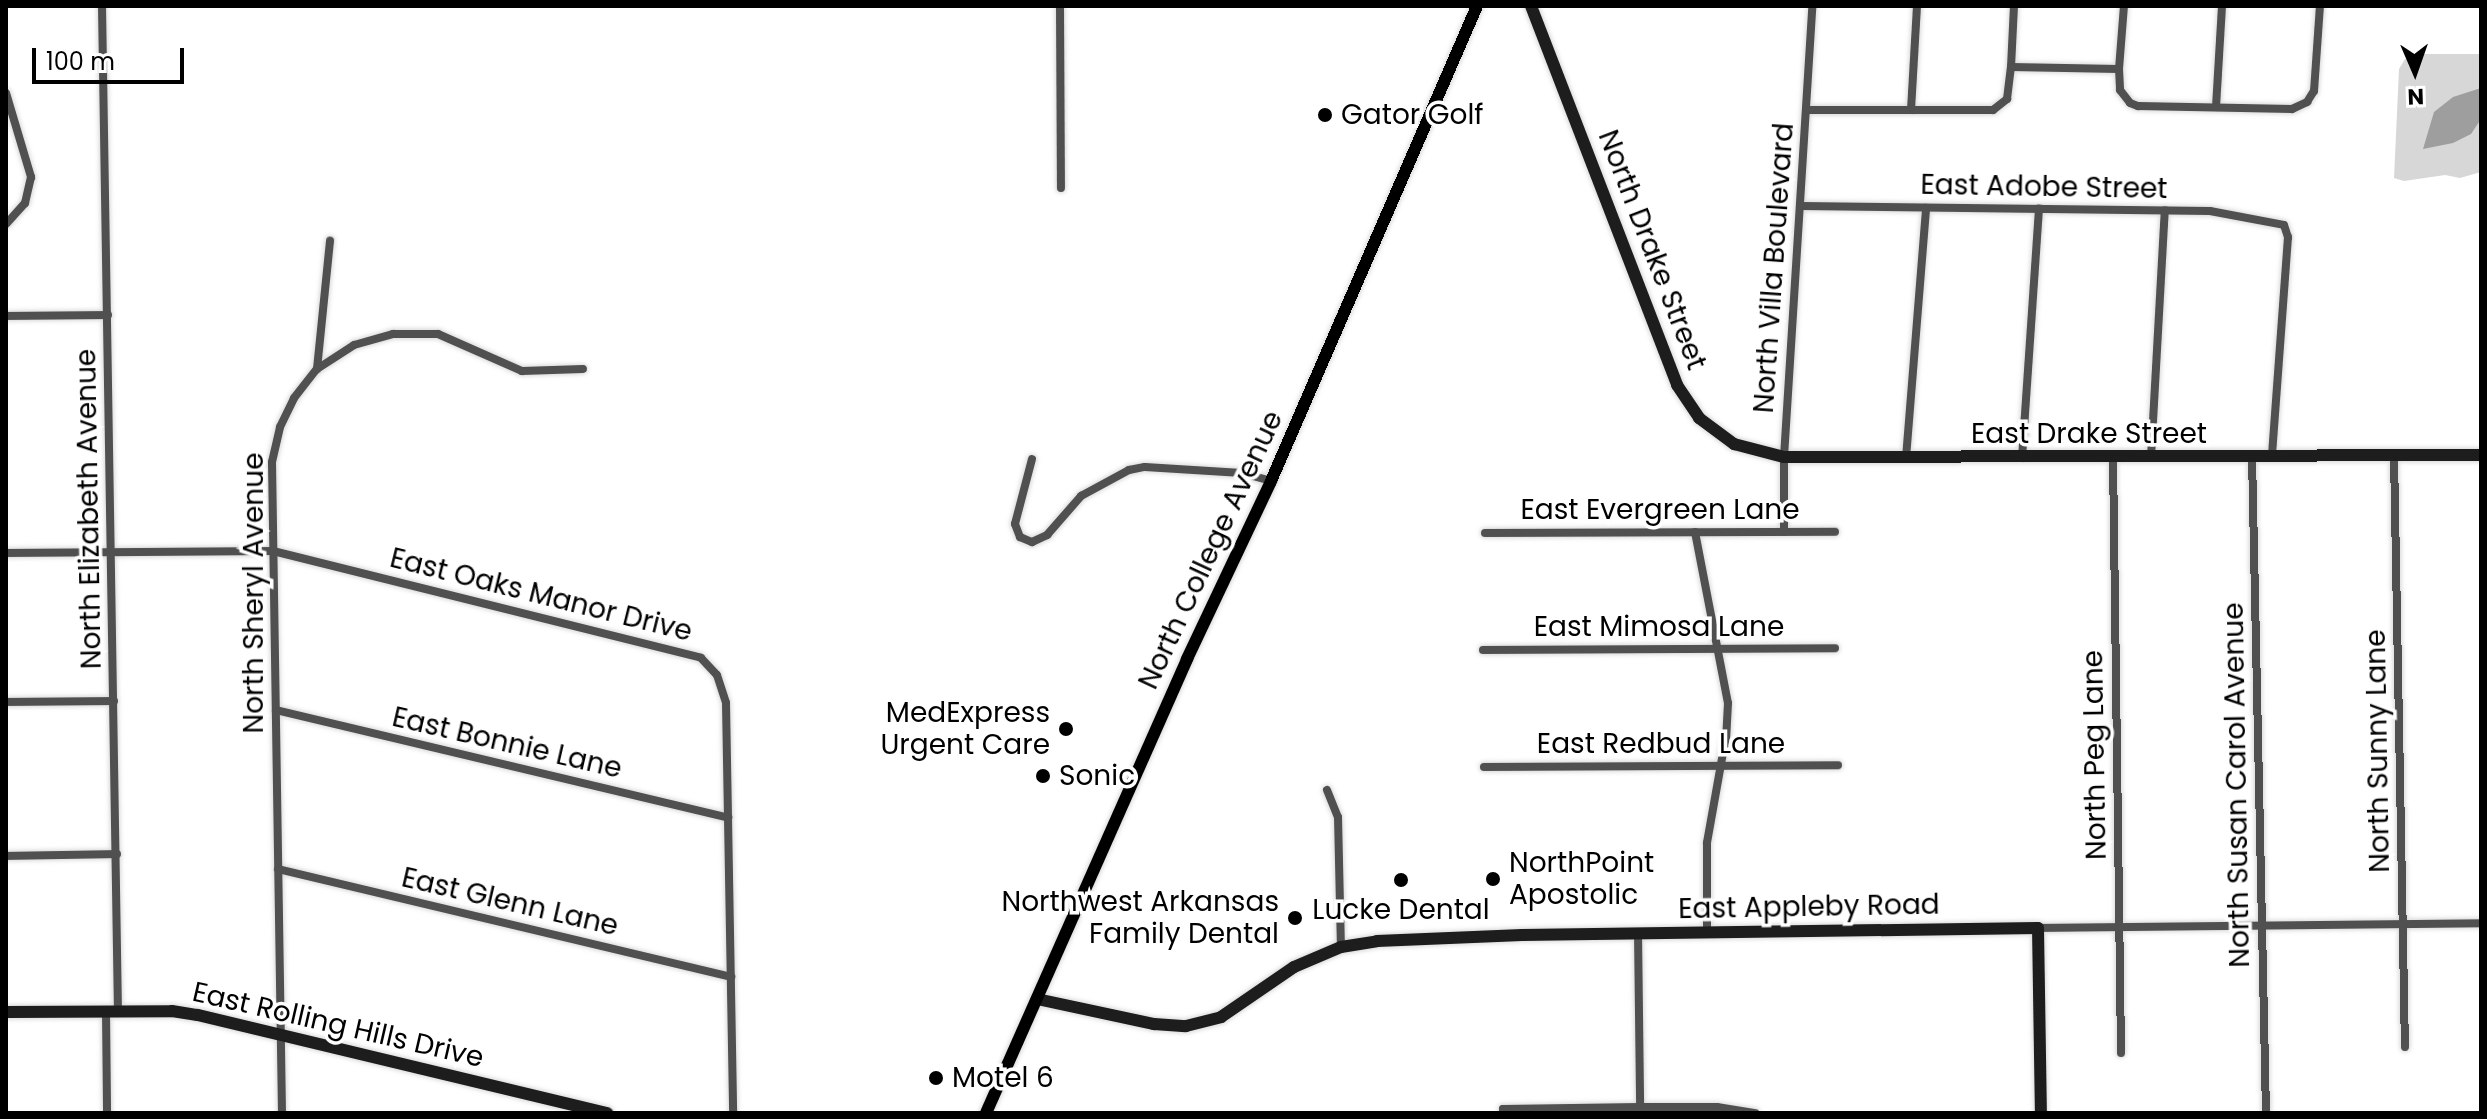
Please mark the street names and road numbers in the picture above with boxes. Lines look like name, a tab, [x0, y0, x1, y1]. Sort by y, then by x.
street label: North Villa Boulevard	[1747, 122, 1801, 414]
street label: North Drake Street	[1591, 125, 1713, 375]
street label: East Adobe Street	[1920, 168, 2168, 206]
street label: North Elizabeth Avenue	[69, 349, 109, 669]
street label: North College Avenue	[1132, 405, 1290, 695]
street label: East Drake Street	[1971, 417, 2207, 451]
street label: North Sheryl Avenue	[237, 452, 271, 734]
street label: East Evergreen Lane	[1520, 493, 1800, 527]
street label: East Oaks Manor Drive	[387, 541, 695, 649]
street label: North Susan Carol Avenue	[2217, 602, 2257, 968]
street label: East Mimosa Lane	[1534, 610, 1784, 644]
street label: North Sunny Lane	[2359, 629, 2397, 873]
street label: North Peg Lane	[2076, 650, 2114, 860]
street label: East Bonnie Lane	[389, 700, 625, 786]
street label: East Redbud Lane	[1537, 727, 1785, 761]
street label: East Glenn Lane	[398, 861, 622, 943]
street label: East Appleby Road	[1678, 888, 1940, 926]
street label: East Rolling Hills Drive	[189, 975, 487, 1075]

